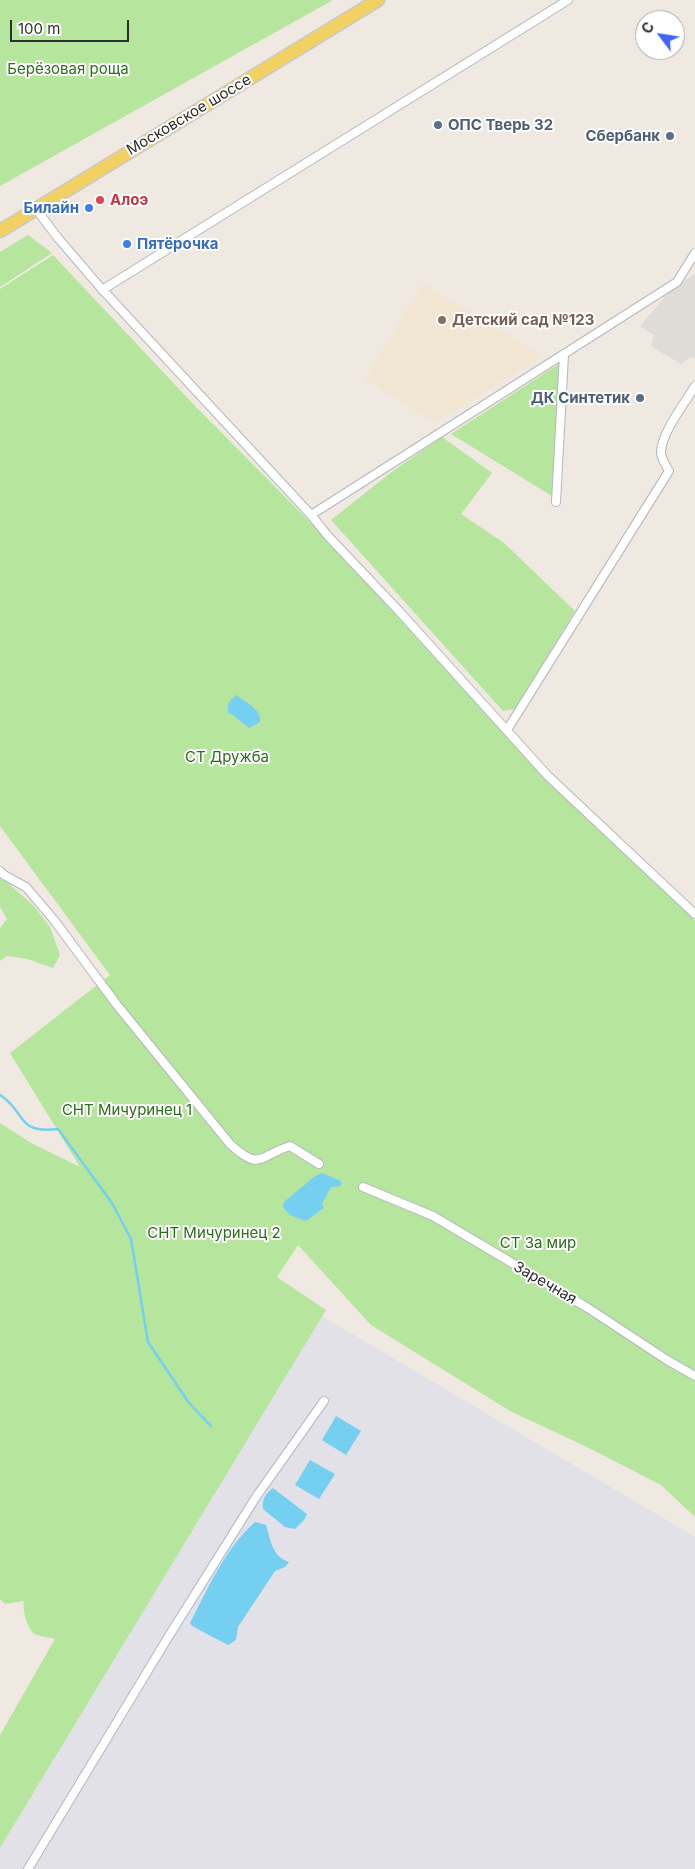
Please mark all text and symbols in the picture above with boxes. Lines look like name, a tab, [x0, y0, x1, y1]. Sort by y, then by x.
scale bar	[12, 10, 131, 42]
north arrow	[635, 10, 685, 60]
text: 100 m	[18, 19, 60, 38]
text: С	[638, 19, 658, 36]
park label: Берёзовая роща	[7, 60, 129, 78]
street label: Московское шоссе	[124, 71, 254, 159]
place label: ОПС Тверь 32	[448, 116, 553, 134]
marker: ОПС Тверь 32	[432, 119, 444, 131]
place label: Сбербанк	[585, 127, 660, 145]
marker: Сбербанк	[664, 130, 676, 142]
place label: Алоэ	[110, 191, 148, 209]
marker: Алоэ	[94, 194, 106, 206]
place label: Билайн	[24, 199, 79, 217]
marker: Билайн	[83, 202, 95, 214]
place label: Пятёрочка	[137, 235, 218, 253]
marker: Пятёрочка	[121, 238, 133, 250]
place label: Детский сад №123	[452, 311, 594, 329]
marker: Детский сад №123	[436, 314, 448, 326]
place label: ДК Синтетик	[531, 389, 630, 407]
marker: ДК Синтетик	[634, 392, 646, 404]
park label: СТ Дружба	[185, 748, 269, 766]
park label: СНТ Мичуринец 1	[62, 1101, 192, 1119]
park label: СНТ Мичуринец 2	[147, 1224, 281, 1242]
park label: СТ За мир	[500, 1234, 576, 1252]
street label: Заречная	[510, 1258, 580, 1308]

